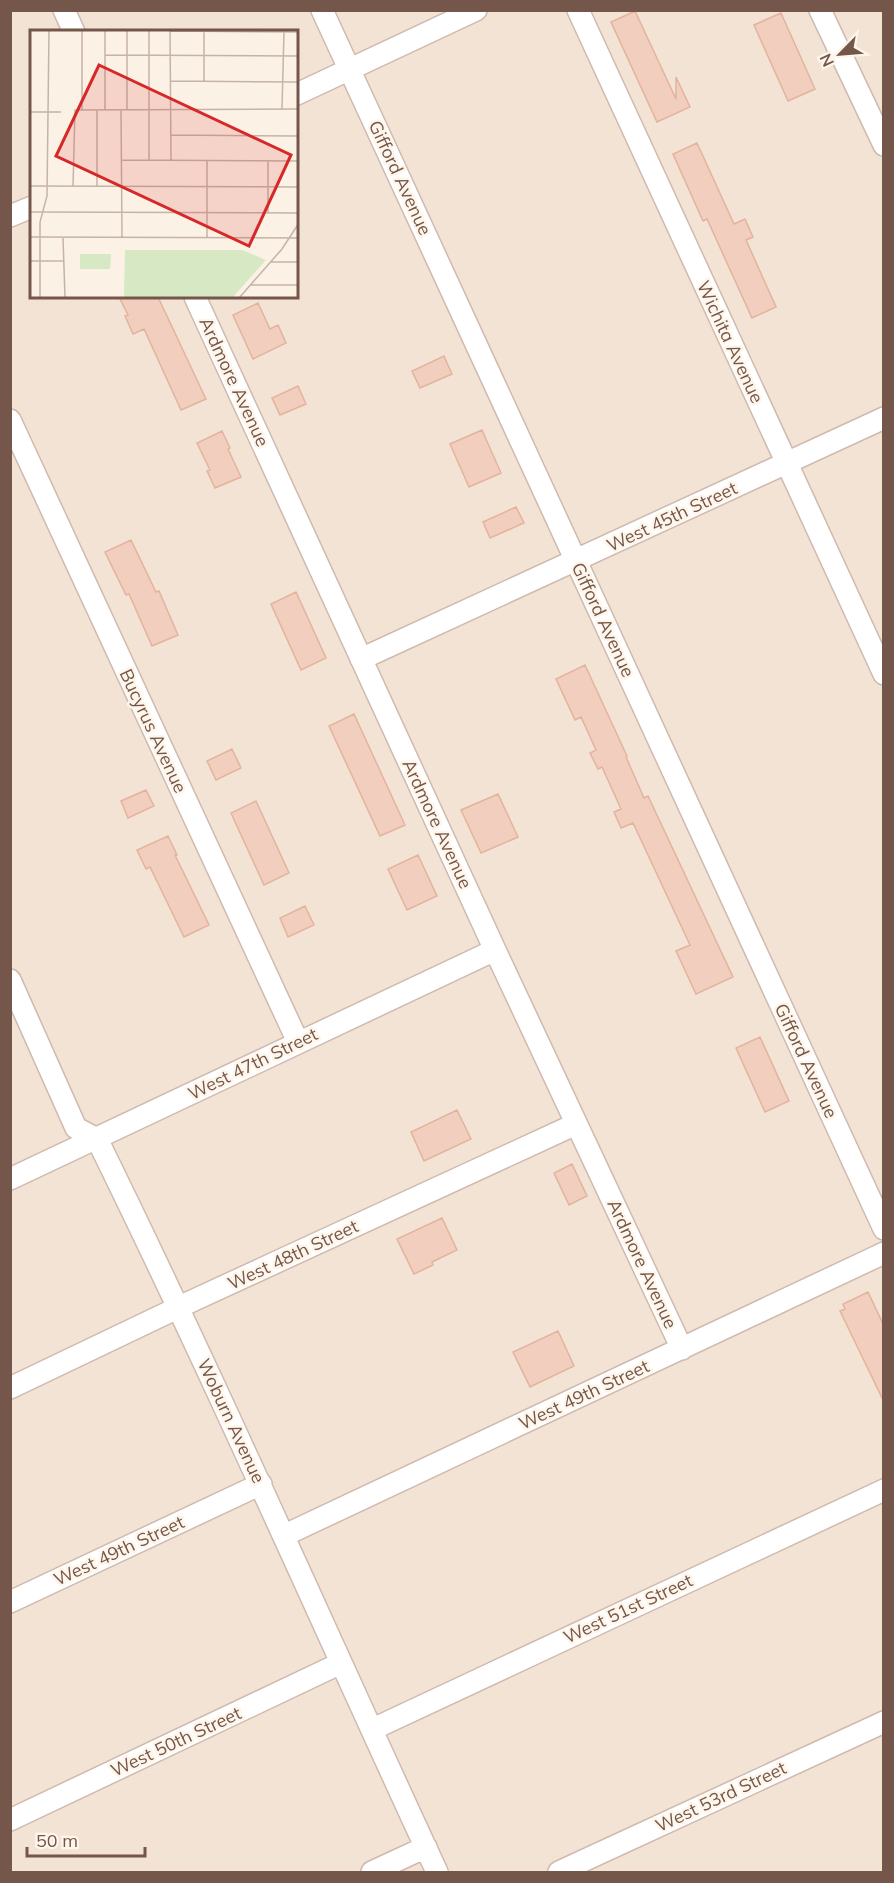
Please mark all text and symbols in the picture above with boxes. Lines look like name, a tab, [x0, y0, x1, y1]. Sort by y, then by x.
north arrow	[810, 24, 870, 84]
inset map	[30, 30, 298, 298]
text: N	[815, 51, 838, 70]
street label: Gifford Avenue	[364, 117, 437, 239]
street label: Wichita Avenue	[692, 277, 769, 407]
street label: Ardmore Avenue	[194, 313, 274, 450]
street label: West 45th Street	[603, 476, 741, 557]
street label: Gifford Avenue	[567, 559, 640, 681]
street label: Bucyrus Avenue	[115, 665, 192, 797]
street label: Ardmore Avenue	[397, 755, 477, 892]
street label: Gifford Avenue	[770, 1000, 843, 1122]
street label: West 47th Street	[184, 1022, 321, 1105]
street label: Ardmore Avenue	[602, 1195, 682, 1332]
street label: West 48th Street	[224, 1214, 362, 1295]
street label: West 49th Street	[515, 1354, 653, 1435]
street label: Woburn Avenue	[193, 1355, 270, 1487]
street label: West 49th Street	[50, 1510, 188, 1591]
street label: West 51st Street	[560, 1569, 696, 1649]
street label: West 50th Street	[107, 1701, 245, 1782]
street label: West 53rd Street	[652, 1756, 790, 1837]
scale bar	[27, 1820, 146, 1858]
text: 50 m	[36, 1829, 78, 1852]

